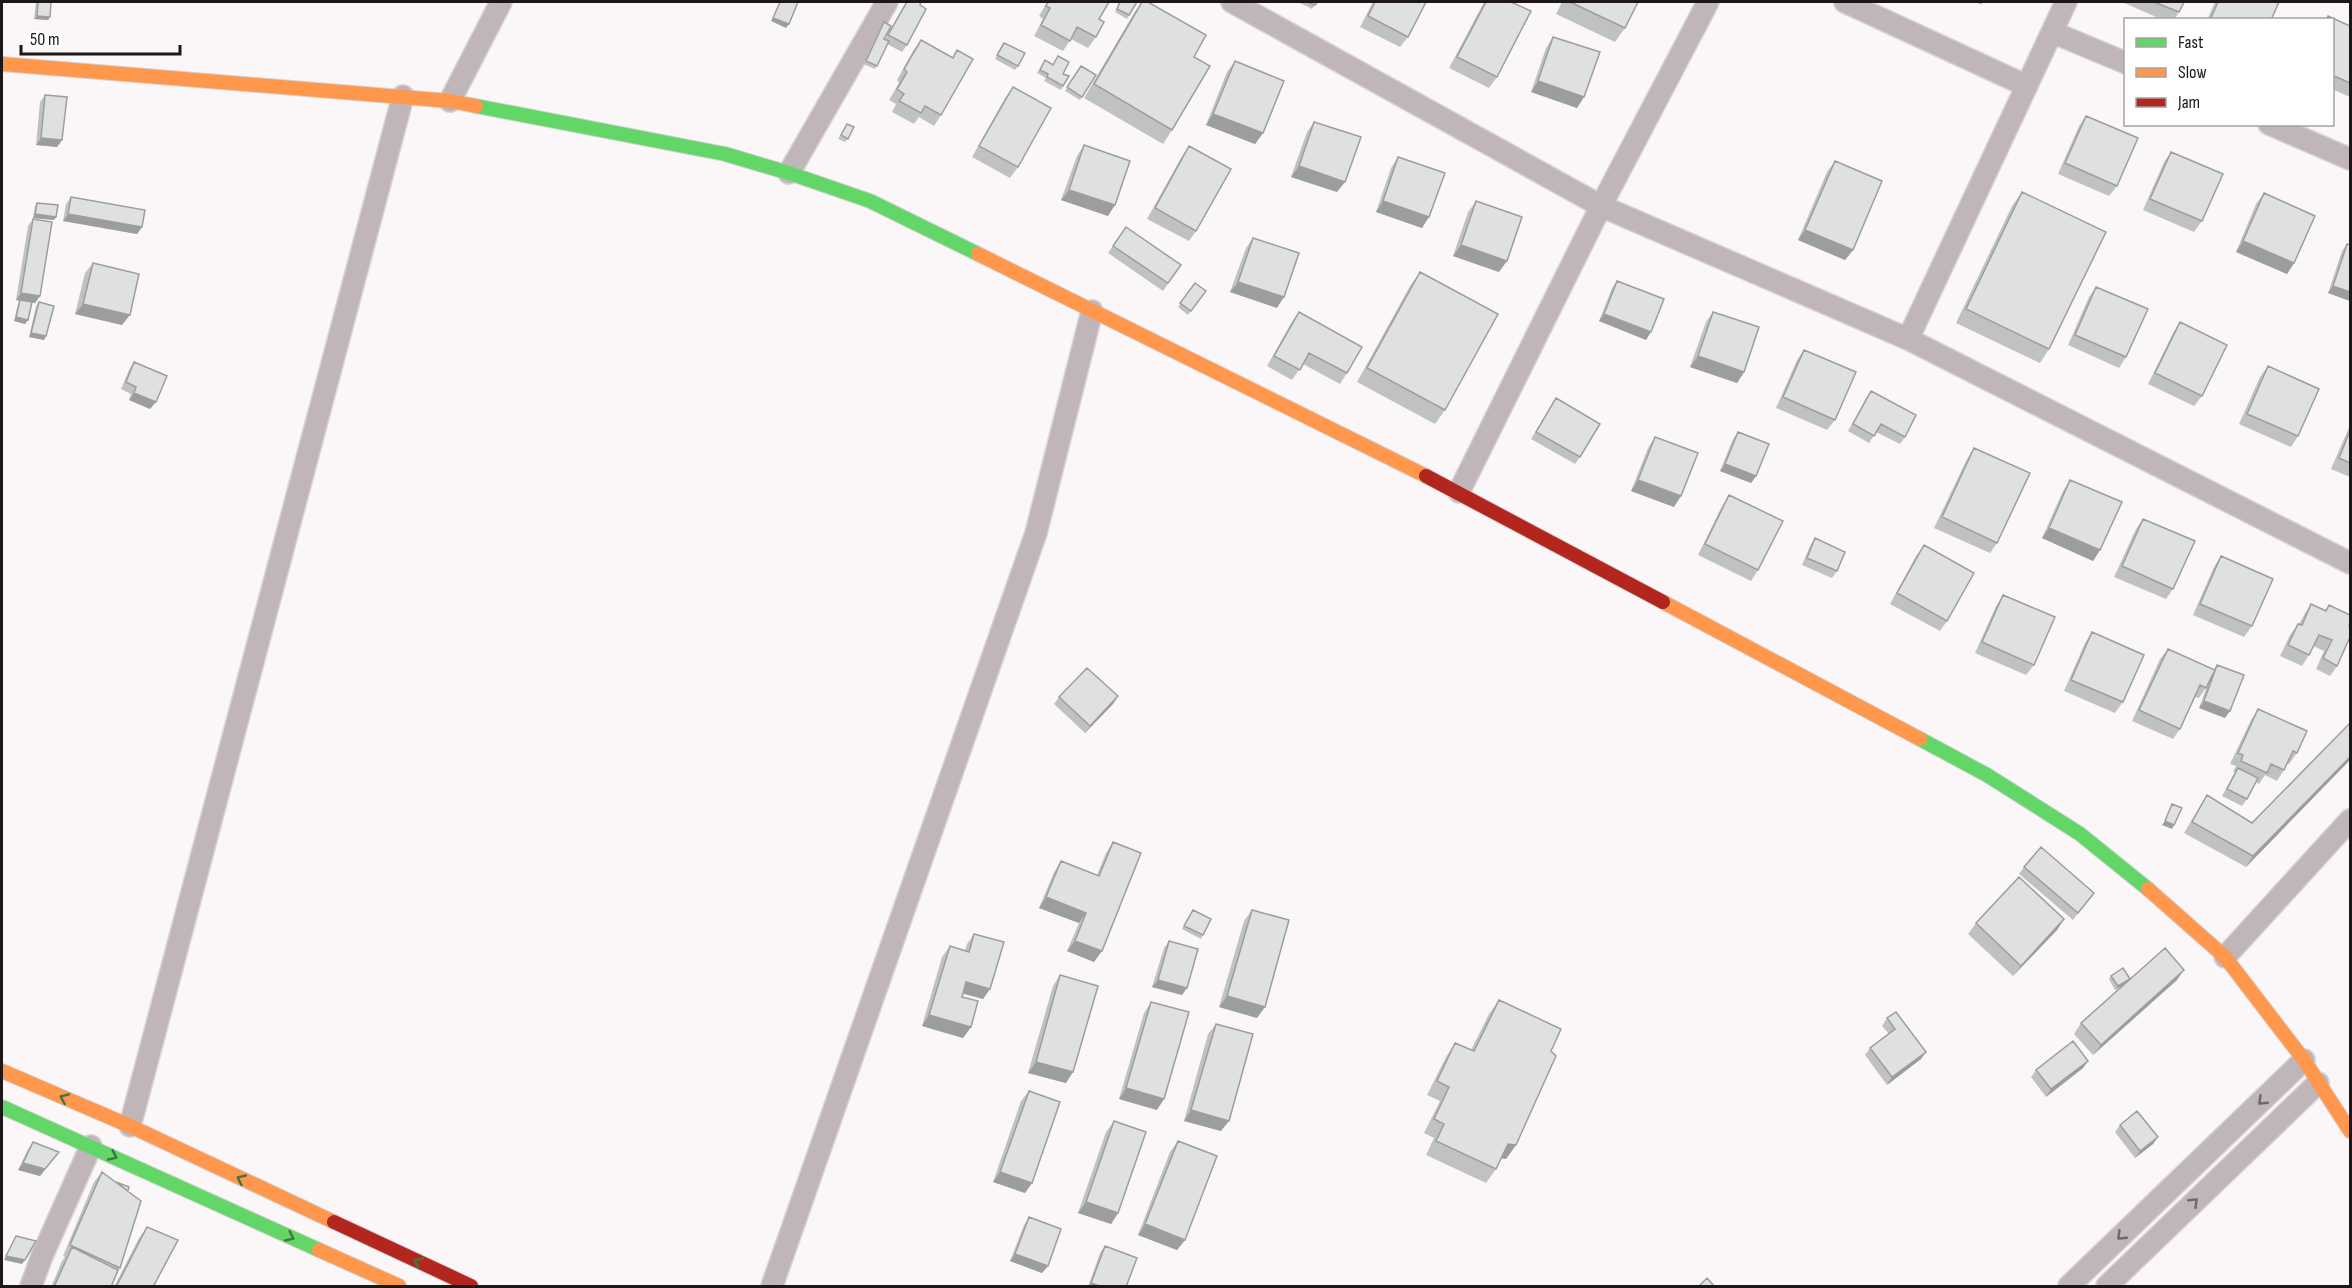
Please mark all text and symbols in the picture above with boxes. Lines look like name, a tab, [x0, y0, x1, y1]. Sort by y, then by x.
scale bar	[21, 18, 180, 56]
legend	[2124, 18, 2334, 126]
text: 50 m	[30, 29, 60, 50]
text: Fast	[2178, 32, 2204, 53]
text: Slow	[2178, 62, 2207, 83]
text: Jam	[2177, 92, 2200, 113]
one-way arrow	[59, 1093, 70, 1105]
one-way arrow	[2258, 1094, 2269, 1105]
one-way arrow	[106, 1148, 117, 1160]
one-way arrow	[237, 1174, 248, 1186]
one-way arrow	[2188, 1198, 2198, 1209]
one-way arrow	[2118, 1229, 2128, 1240]
one-way arrow	[284, 1230, 295, 1242]
one-way arrow	[413, 1257, 424, 1269]

